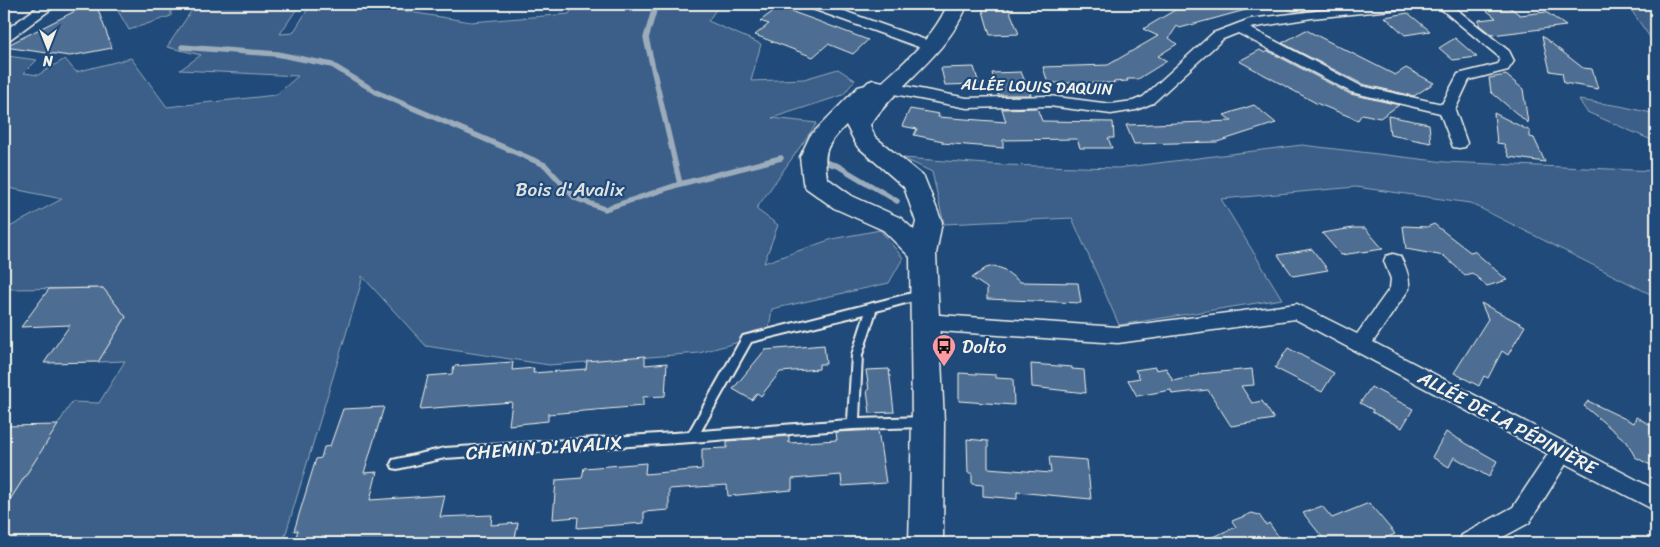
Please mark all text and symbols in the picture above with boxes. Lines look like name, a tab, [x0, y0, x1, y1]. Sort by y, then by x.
north arrow	[22, 22, 72, 72]
text: N	[43, 48, 54, 73]
street label: ALLÉE LOUIS DAQUIN	[960, 69, 1113, 104]
park label: Bois d'Avalix	[516, 173, 625, 206]
place label: Dolto	[962, 330, 1007, 363]
bus stop icon: Dolto	[931, 333, 957, 367]
street label: ALLÉE DE LA PÉPINIÈRE	[1411, 361, 1605, 484]
street label: CHEMIN D'AVALIX	[465, 426, 624, 469]

